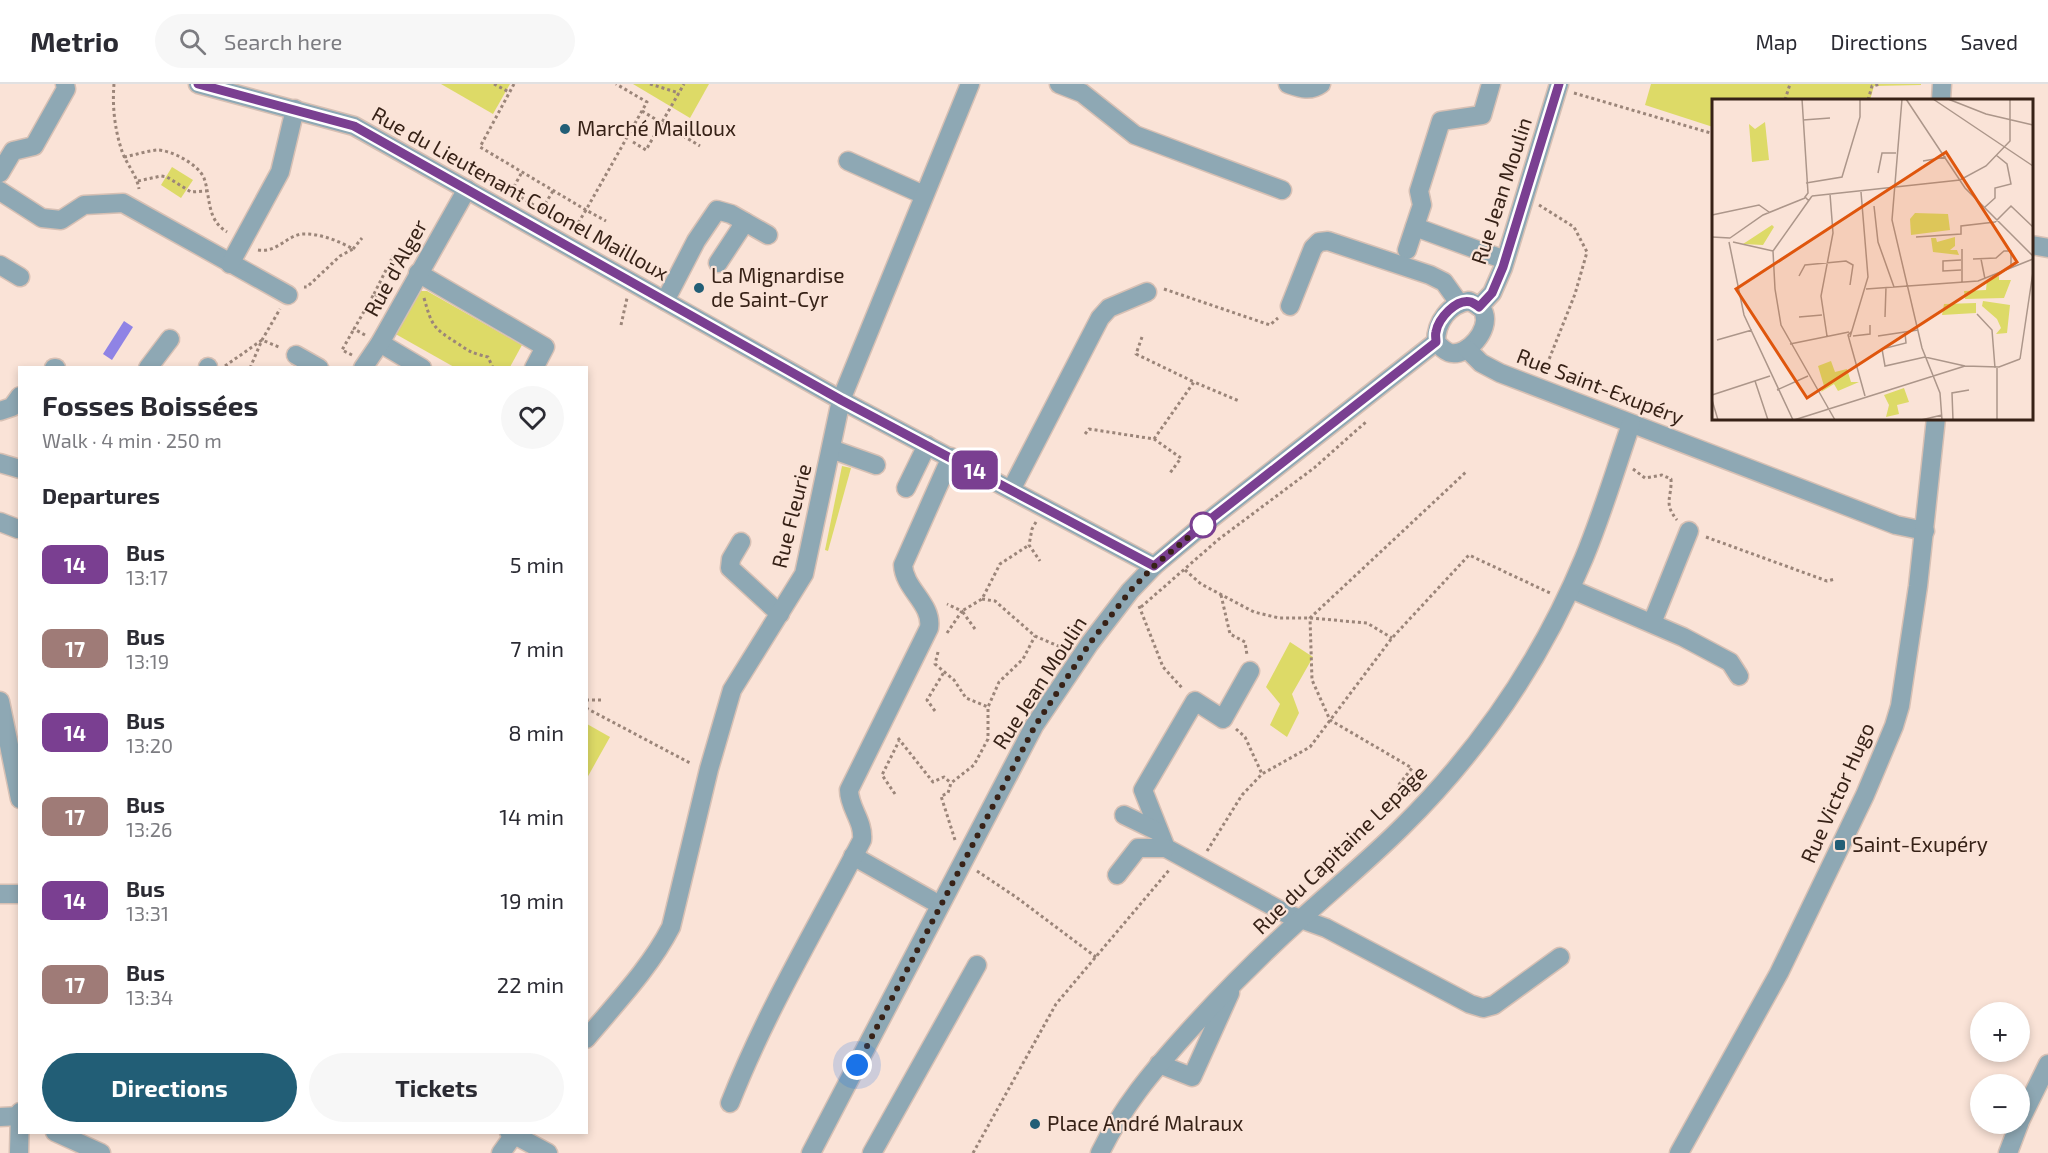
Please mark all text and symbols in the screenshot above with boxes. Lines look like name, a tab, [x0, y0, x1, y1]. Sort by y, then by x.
search box	[155, 14, 575, 68]
text: Metrio	[30, 24, 119, 58]
icon: search	[176, 25, 209, 58]
text: Search here	[224, 28, 342, 54]
text: Map	[1755, 29, 1798, 54]
text: Directions	[1831, 29, 1927, 54]
text: Saved	[1960, 29, 2018, 54]
inset map	[1712, 99, 2033, 420]
street label: Rue du Lieutenant Colonel Mailloux	[368, 100, 673, 285]
street label: Rue Jean Moulin	[1465, 114, 1536, 267]
place label: Marché Mailloux	[577, 115, 736, 140]
marker: Marché Mailloux	[558, 122, 572, 136]
street label: Rue d'Alger	[358, 214, 432, 320]
place label: La Mignardise de Saint-Cyr	[711, 262, 844, 311]
marker: La Mignardise de Saint-Cyr	[692, 281, 706, 295]
street label: Rue Saint-Exupéry	[1514, 342, 1688, 429]
button: heart	[501, 386, 564, 449]
text: Fosses Boissées	[42, 388, 258, 422]
text: Walk · 4 min · 250 m	[42, 428, 222, 452]
line badge: 14	[948, 450, 1002, 490]
text: 14	[964, 458, 986, 483]
street label: Rue Fleurie	[766, 461, 816, 570]
text: Departures	[42, 482, 160, 508]
unlabelled marker	[1190, 512, 1216, 538]
text: Bus	[126, 539, 165, 565]
text: 5 min	[510, 551, 564, 577]
text: 14	[64, 552, 86, 577]
text: 13:17	[126, 565, 168, 589]
street label: Rue Jean Moulin	[987, 611, 1091, 753]
text: Bus	[126, 623, 165, 649]
text: 7 min	[510, 635, 564, 661]
text: 17	[65, 636, 85, 661]
text: 13:19	[126, 649, 169, 673]
text: Bus	[126, 707, 165, 733]
street label: Rue Victor Hugo	[1795, 718, 1879, 866]
text: 8 min	[508, 719, 564, 745]
text: 14	[64, 720, 86, 745]
text: 13:20	[126, 733, 173, 757]
street label: Rue du Capitaine Lepage	[1247, 759, 1431, 939]
text: Bus	[126, 791, 165, 817]
text: 14 min	[499, 803, 564, 829]
text: 17	[65, 804, 85, 829]
text: 13:26	[126, 817, 172, 841]
place label: Saint-Exupéry	[1852, 831, 1988, 856]
marker: Saint-Exupéry	[1833, 838, 1847, 852]
text: Bus	[126, 875, 165, 901]
text: 19 min	[500, 887, 564, 913]
text: 14	[64, 888, 86, 913]
text: 13:31	[126, 901, 169, 925]
text: Bus	[126, 959, 165, 985]
text: 22 min	[497, 971, 564, 997]
text: 17	[65, 972, 85, 997]
text: 13:34	[126, 985, 173, 1009]
map controls	[1970, 1002, 2030, 1134]
button: +	[1970, 1002, 2030, 1062]
your location	[842, 1050, 872, 1080]
button: Directions	[42, 1053, 297, 1122]
button: Tickets	[309, 1053, 564, 1122]
button: −	[1970, 1074, 2030, 1134]
place label: Place André Malraux	[1047, 1110, 1243, 1135]
marker: Place André Malraux	[1028, 1117, 1042, 1131]

